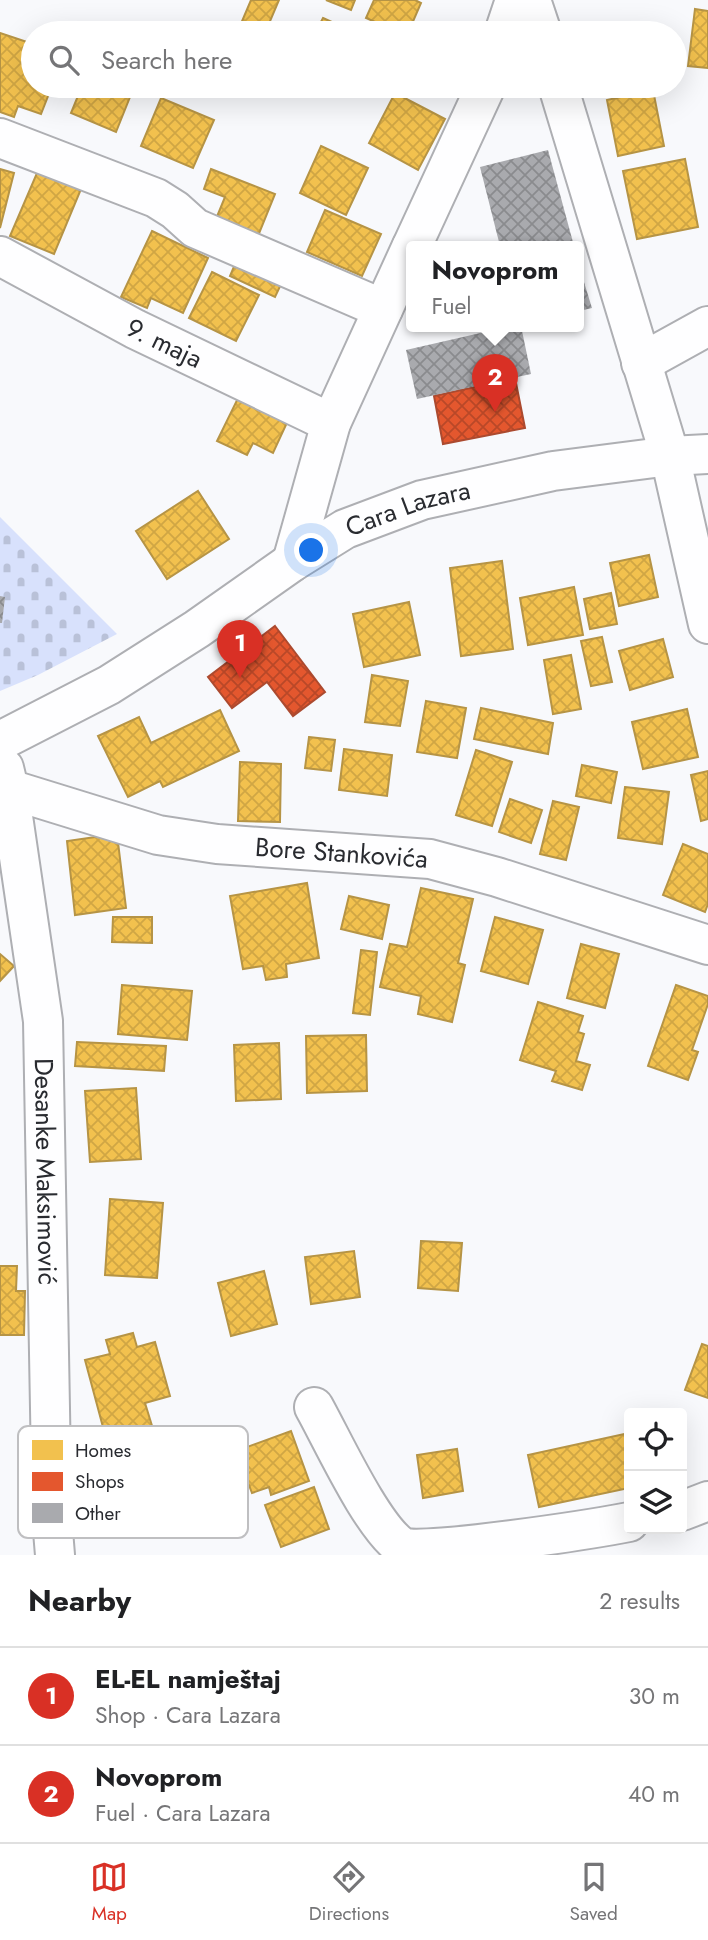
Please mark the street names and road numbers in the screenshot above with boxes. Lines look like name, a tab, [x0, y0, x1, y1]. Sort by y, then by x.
street label: 9. maja	[119, 309, 209, 378]
street label: Cara Lazara	[340, 471, 474, 546]
street label: Bore Stankovića	[254, 828, 429, 878]
street label: Desanke Maksimović	[25, 1058, 67, 1285]

